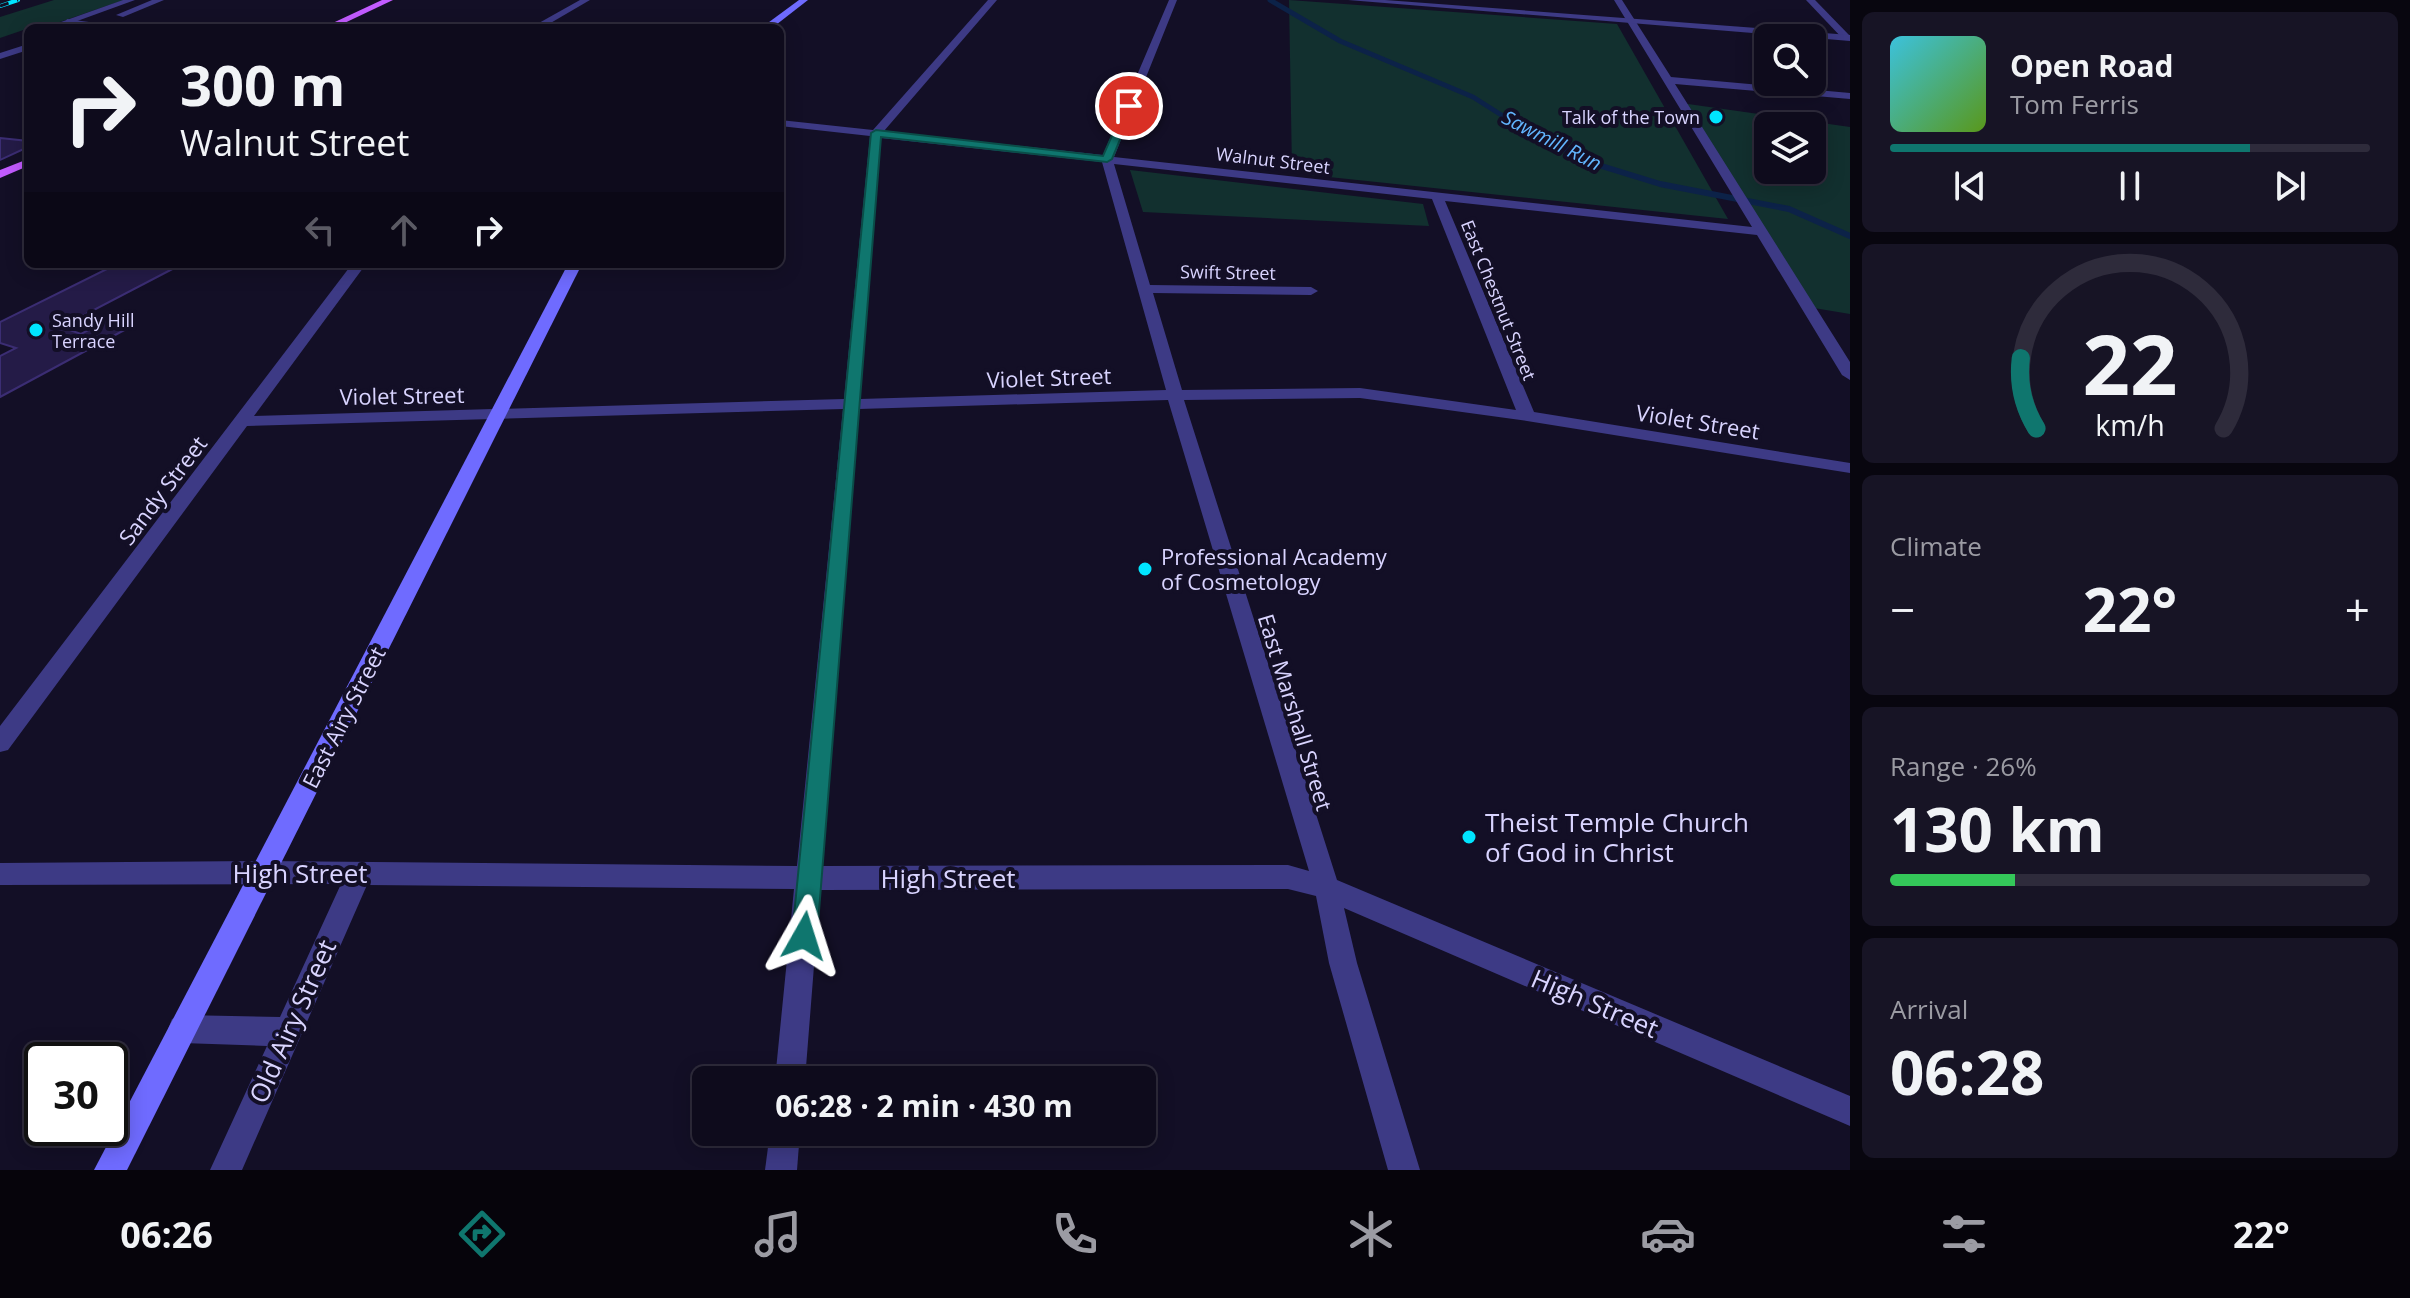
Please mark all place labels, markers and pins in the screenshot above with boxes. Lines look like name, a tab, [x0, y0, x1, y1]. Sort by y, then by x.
pin	[1095, 72, 1163, 140]
place label: Talk of the Town	[1562, 105, 1700, 129]
marker: Talk of the Town	[1707, 108, 1725, 126]
place label: Sandy Hill Terrace	[52, 308, 135, 353]
marker: Sandy Hill Terrace	[27, 321, 45, 339]
place label: Professional Academy of Cosmetology	[1161, 541, 1388, 596]
marker: Professional Academy of Cosmetology	[1136, 560, 1154, 578]
place label: Theist Temple Church of God in Christ	[1485, 804, 1749, 870]
marker: Theist Temple Church of God in Christ	[1460, 828, 1478, 846]

